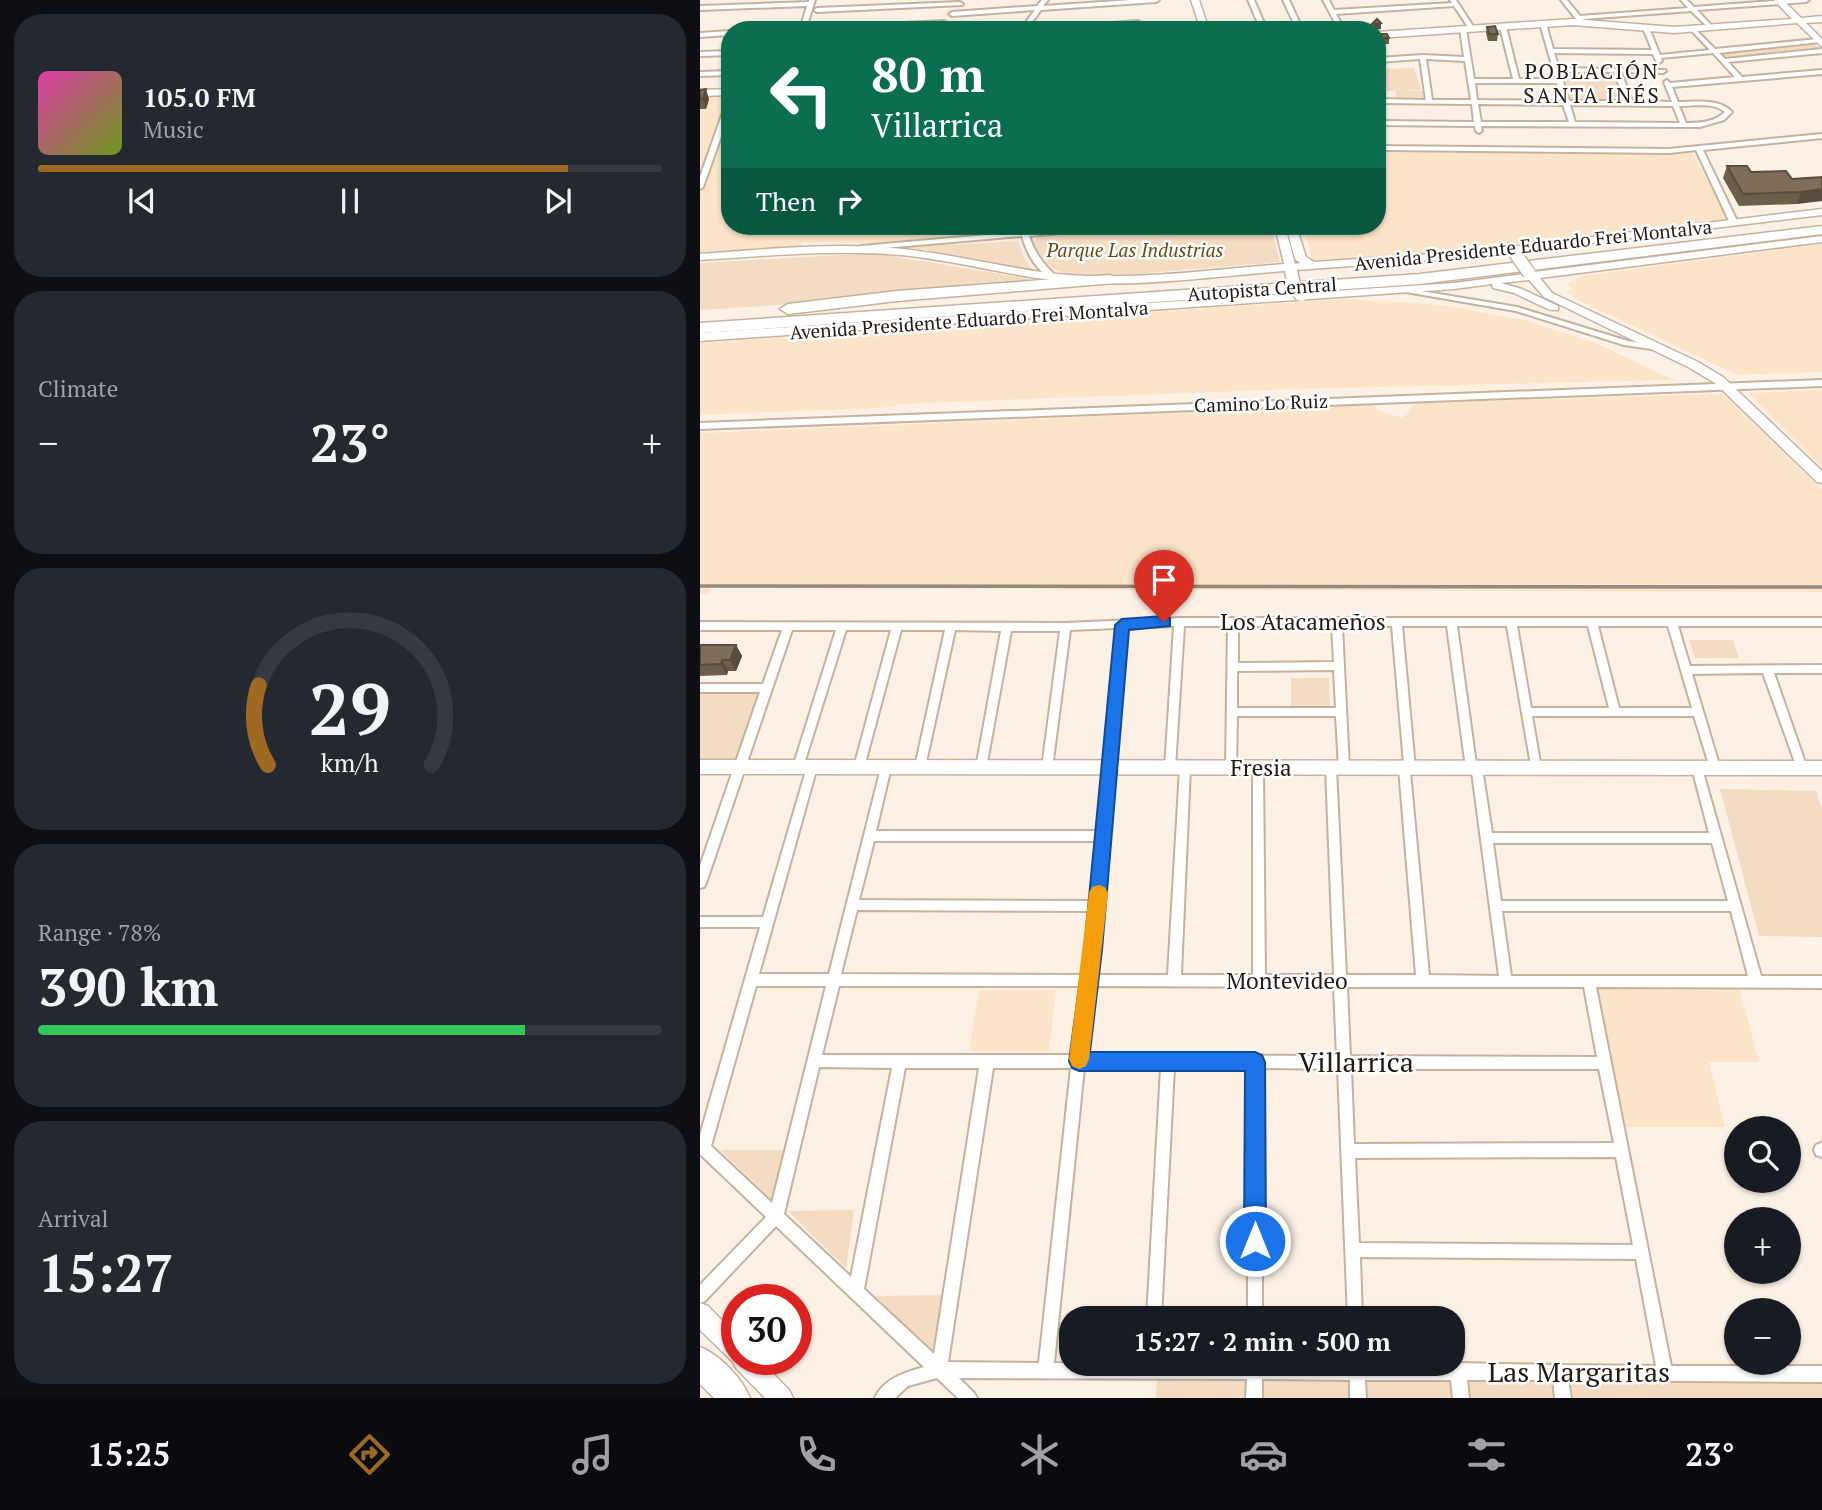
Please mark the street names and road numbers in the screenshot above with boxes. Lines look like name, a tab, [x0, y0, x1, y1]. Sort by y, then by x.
street label: Avenida Presidente Eduardo Frei Montalva	[1353, 213, 1713, 276]
street label: Autopista Central	[1186, 271, 1337, 306]
street label: Avenida Presidente Eduardo Frei Montalva	[789, 294, 1149, 345]
street label: Camino Lo Ruiz	[1194, 388, 1328, 417]
street label: Los Atacameños	[1220, 606, 1386, 637]
street label: Fresia	[1230, 752, 1292, 783]
street label: Montevideo	[1226, 965, 1348, 996]
street label: Villarrica	[1298, 1043, 1414, 1080]
street label: Las Margaritas	[1488, 1353, 1670, 1390]

